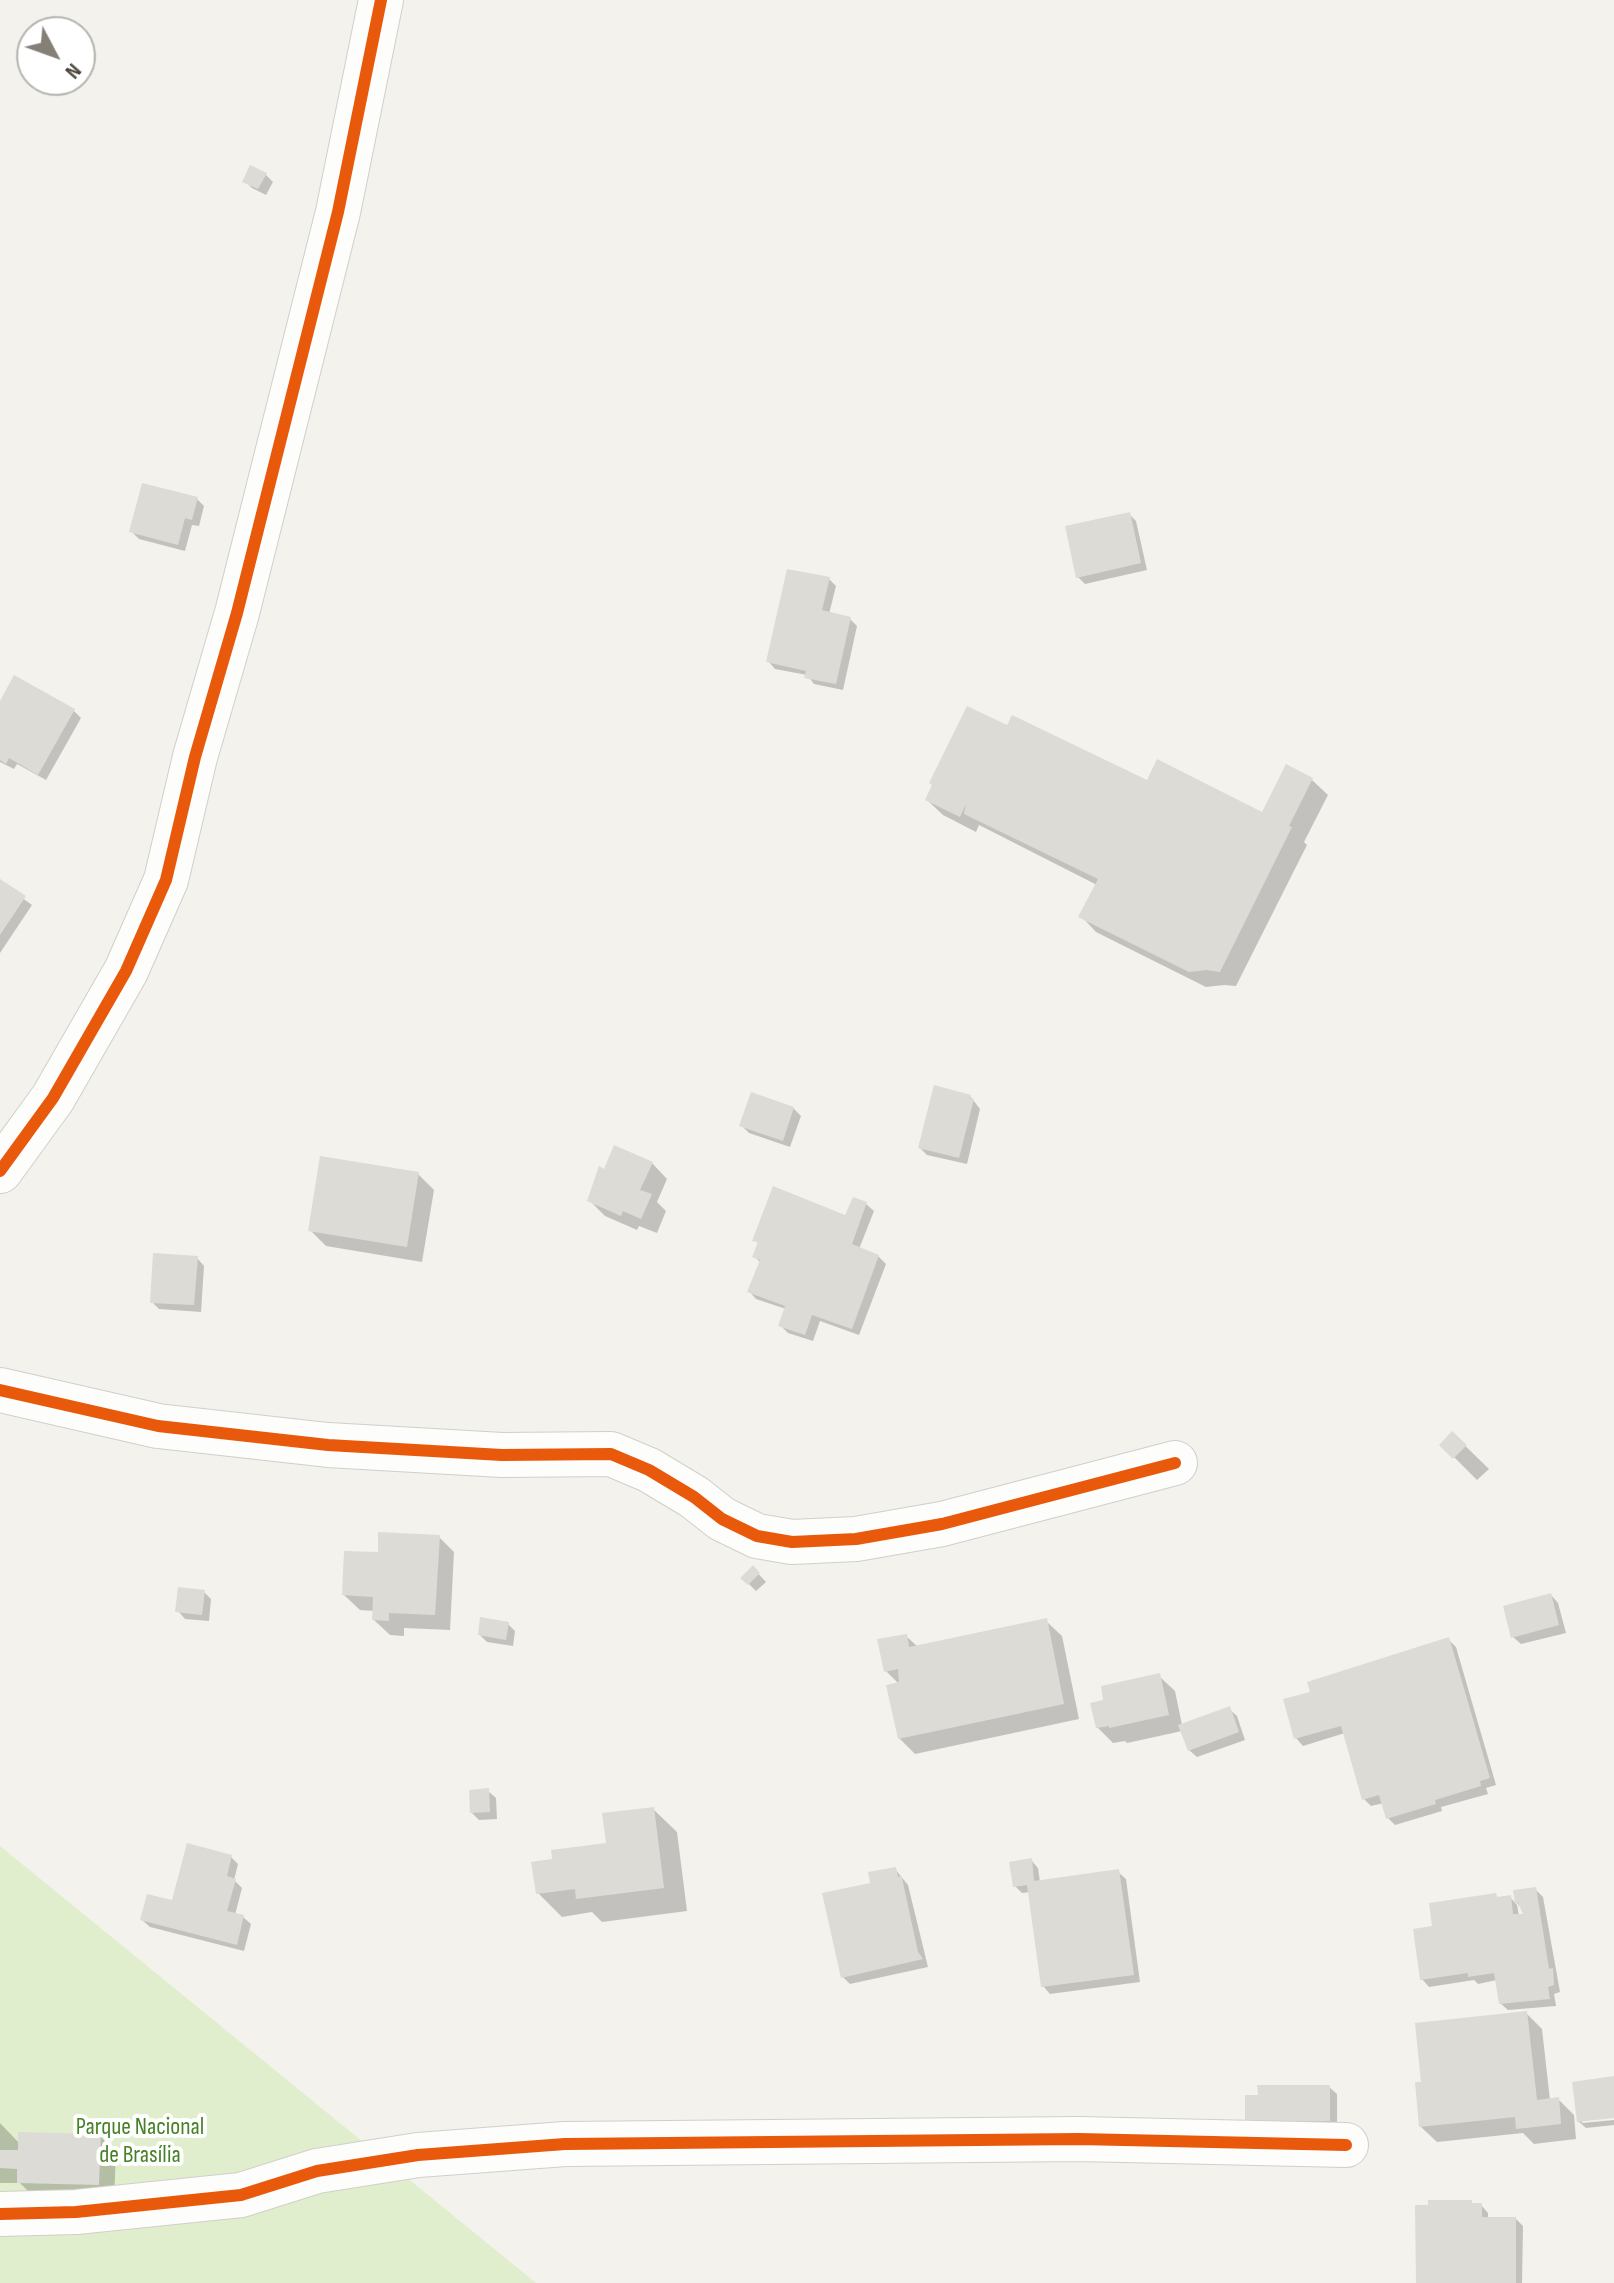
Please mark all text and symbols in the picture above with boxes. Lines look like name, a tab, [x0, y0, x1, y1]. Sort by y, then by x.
north arrow	[16, 16, 96, 96]
text: N	[59, 57, 87, 84]
park label: Parque Nacional de Brasília	[76, 2114, 204, 2170]

